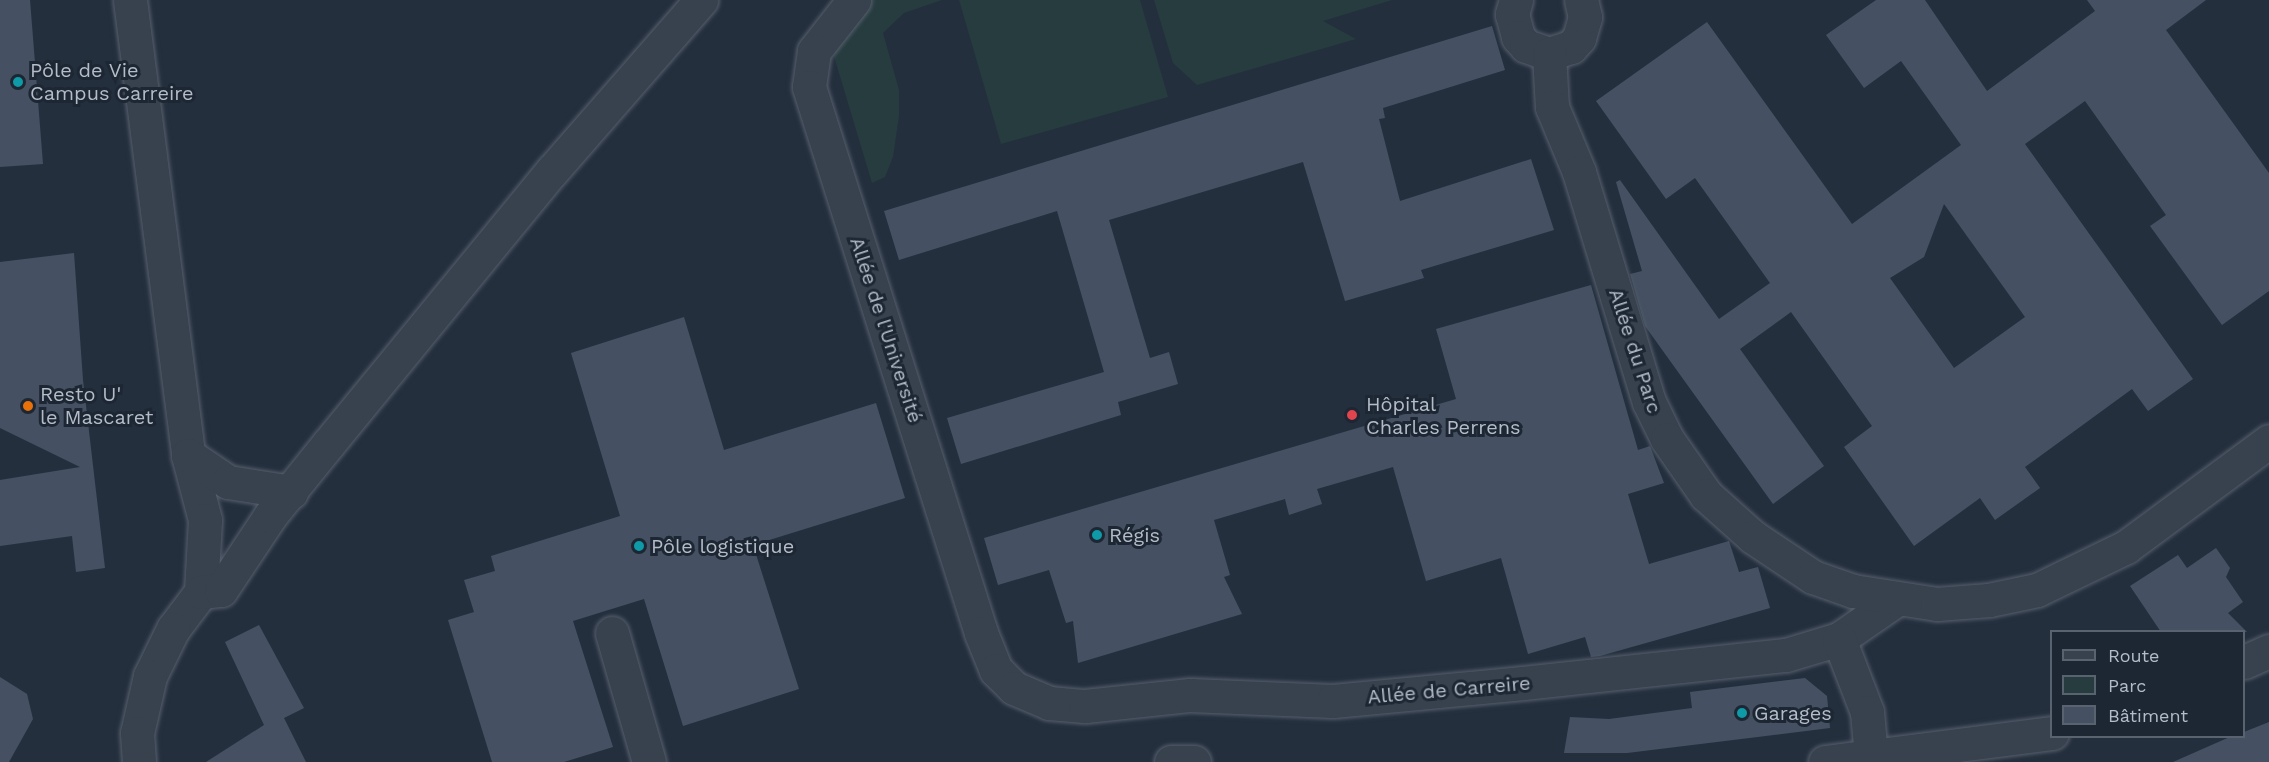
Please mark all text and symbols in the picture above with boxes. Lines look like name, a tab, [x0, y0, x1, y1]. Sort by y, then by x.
place label: Pôle de Vie Campus Carreire	[30, 58, 194, 105]
marker: Pôle de Vie Campus Carreire	[11, 75, 25, 89]
street label: Allée de l'Université	[845, 234, 927, 426]
street label: Allée du Parc	[1604, 286, 1666, 416]
place label: Resto U' le Mascaret	[40, 382, 153, 429]
place label: Hôpital Charles Perrens	[1366, 392, 1521, 439]
marker: Resto U' le Mascaret	[21, 399, 35, 413]
marker: Hôpital Charles Perrens	[1343, 406, 1361, 424]
place label: Régis	[1109, 523, 1160, 547]
marker: Régis	[1090, 528, 1104, 542]
place label: Pôle logistique	[651, 534, 794, 558]
marker: Pôle logistique	[632, 539, 646, 553]
legend	[2050, 630, 2245, 738]
text: Route	[2108, 645, 2160, 666]
street label: Allée de Carreire	[1367, 671, 1531, 709]
text: Parc	[2108, 675, 2146, 696]
place label: Garages	[1754, 701, 1832, 725]
text: Bâtiment	[2108, 705, 2188, 726]
marker: Garages	[1735, 706, 1749, 720]

